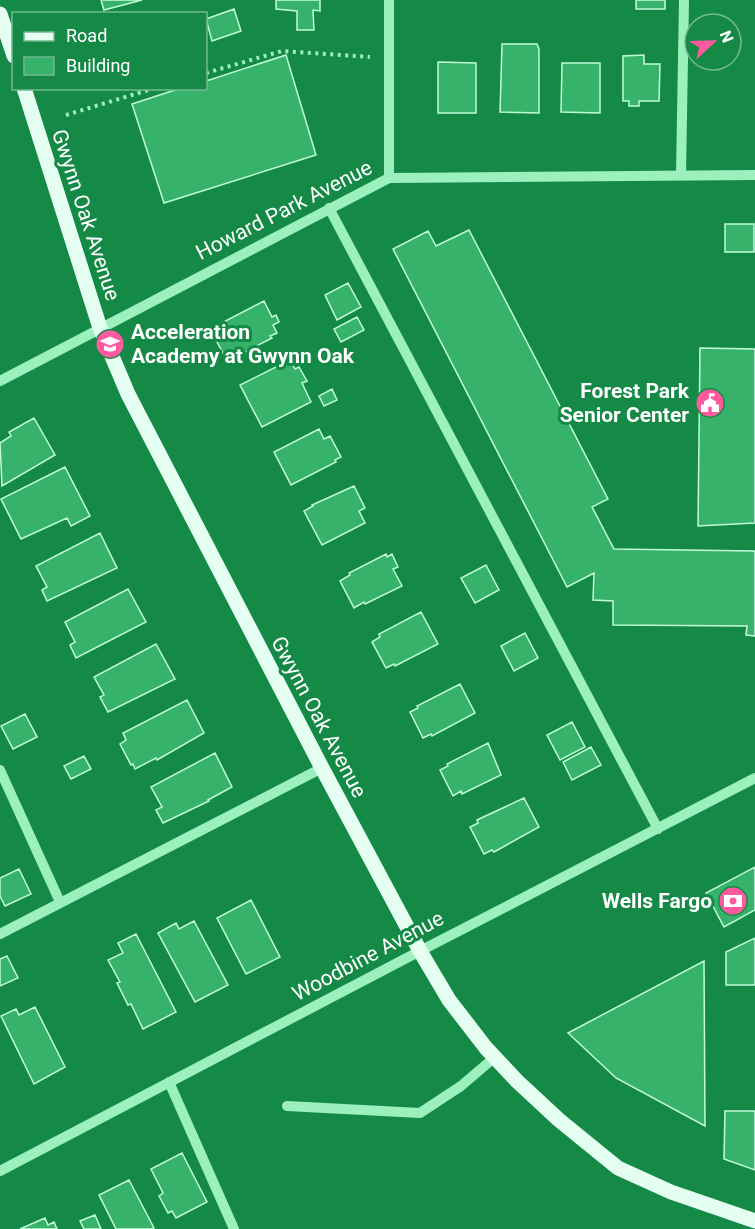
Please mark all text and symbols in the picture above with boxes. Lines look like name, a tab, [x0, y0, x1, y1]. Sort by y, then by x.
legend	[12, 12, 207, 90]
north arrow	[683, 12, 743, 72]
text: Road	[66, 25, 107, 46]
text: N	[716, 28, 737, 45]
text: Building	[66, 55, 130, 76]
street label: Gwynn Oak Avenue	[47, 126, 125, 304]
street label: Howard Park Avenue	[192, 155, 376, 265]
place label: Acceleration Academy at Gwynn Oak	[131, 320, 355, 368]
school or university icon: Acceleration Academy at Gwynn Oak	[94, 328, 126, 360]
place label: Forest Park Senior Center	[560, 379, 690, 427]
public building icon: Forest Park Senior Center	[694, 387, 726, 419]
street label: Gwynn Oak Avenue	[266, 632, 372, 802]
bank icon: Wells Fargo	[717, 885, 749, 917]
place label: Wells Fargo	[602, 889, 712, 913]
street label: Woodbine Avenue	[288, 906, 448, 1006]

